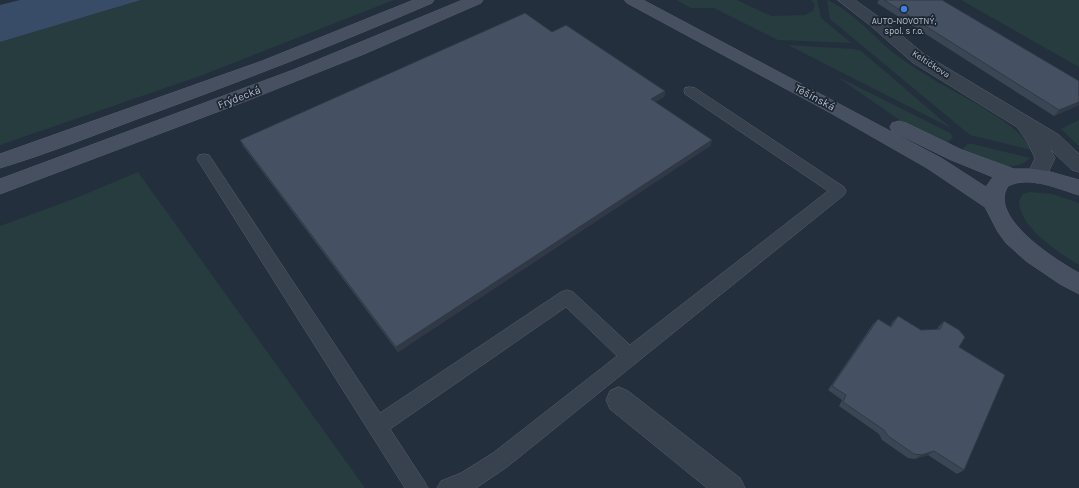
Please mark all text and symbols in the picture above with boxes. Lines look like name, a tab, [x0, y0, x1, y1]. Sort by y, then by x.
marker: AUTO-NOVOTNÝ, spol. s r.o.	[899, 4, 909, 14]
place label: AUTO-NOVOTNÝ, spol. s r.o.	[872, 15, 936, 36]
street label: Keltičkova	[910, 48, 952, 80]
street label: Těšínská	[792, 81, 837, 114]
street label: Frýdecká	[216, 83, 262, 112]

